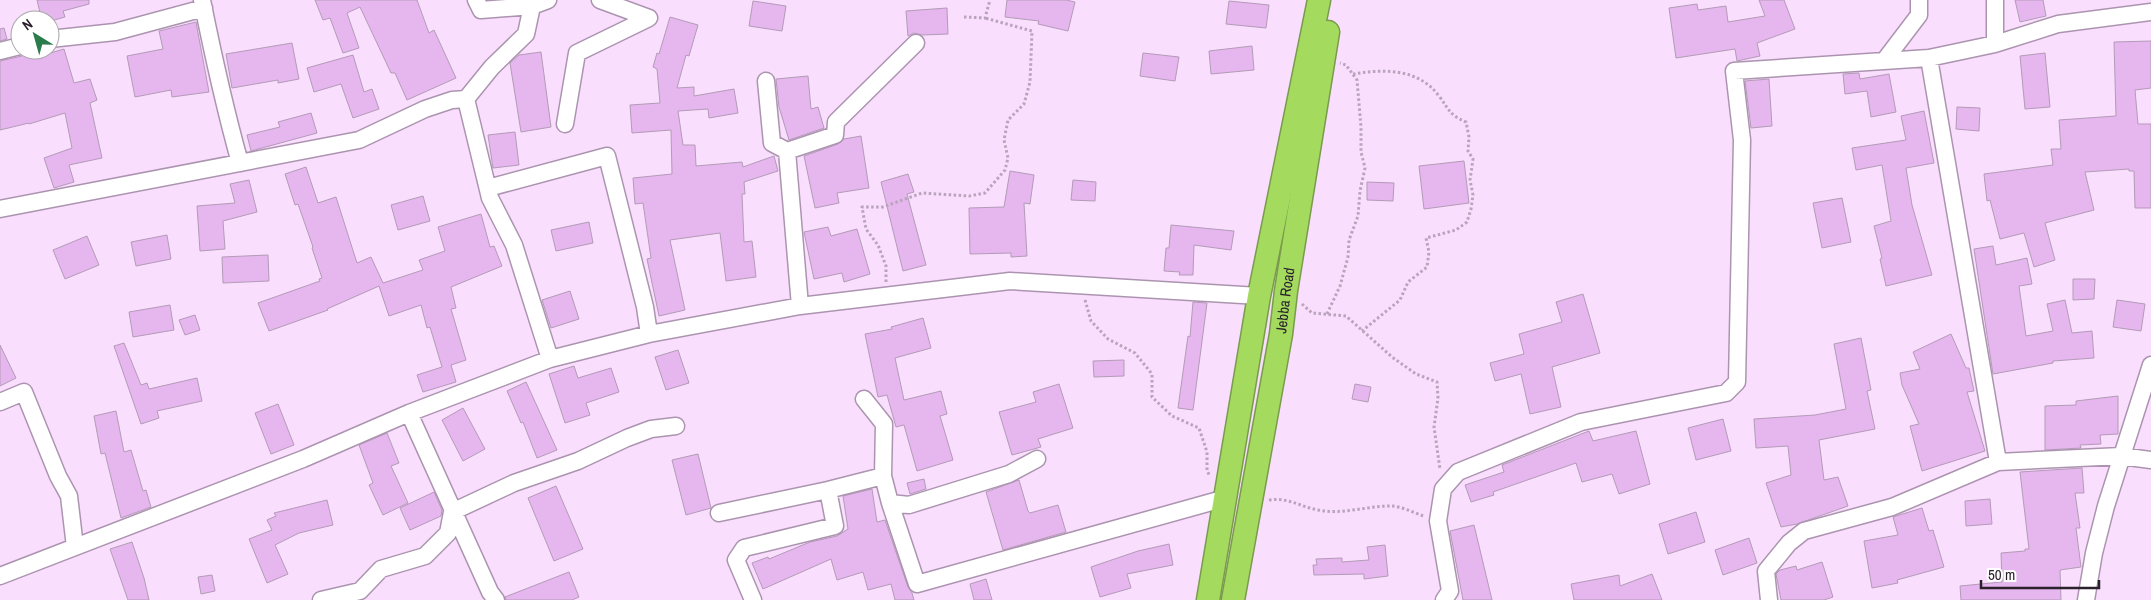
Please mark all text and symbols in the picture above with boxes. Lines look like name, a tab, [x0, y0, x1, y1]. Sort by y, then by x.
north arrow	[10, 10, 60, 60]
text: N	[18, 15, 36, 34]
street label: Jebba Road	[1270, 266, 1300, 335]
scale bar	[1981, 558, 2098, 590]
text: 50 m	[1988, 564, 2015, 585]

